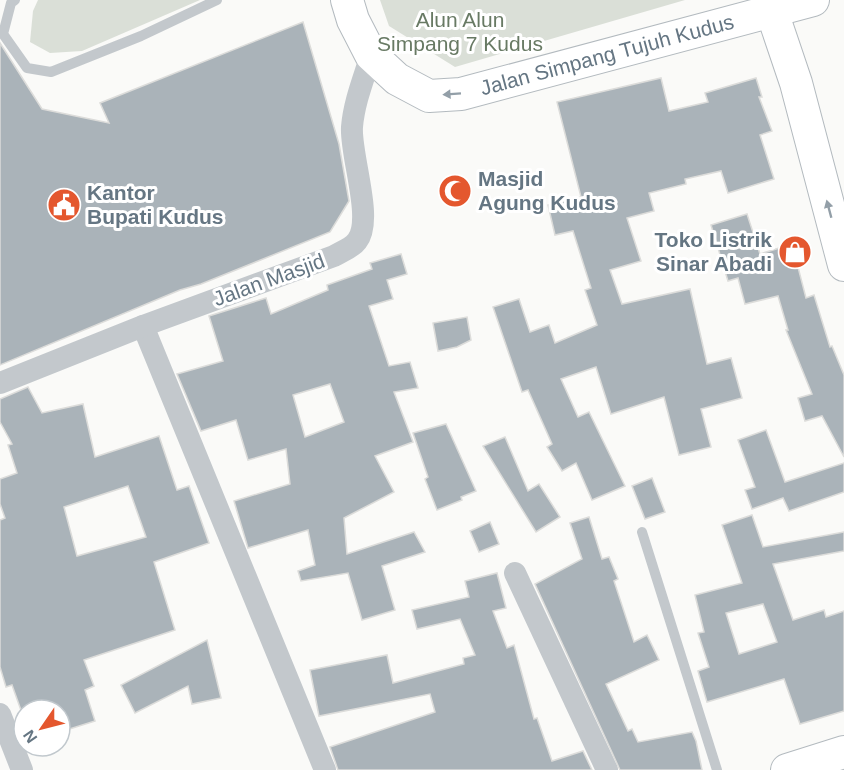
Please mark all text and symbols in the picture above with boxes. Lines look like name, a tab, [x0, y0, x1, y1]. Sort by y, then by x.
park label: Alun Alun Simpang 7 Kudus	[377, 8, 543, 55]
street label: Jalan Simpang Tujuh Kudus	[478, 10, 736, 99]
one-way arrow	[442, 90, 461, 99]
place label: Masjid Agung Kudus	[478, 167, 616, 214]
mosque icon: Masjid Agung Kudus	[437, 173, 473, 209]
place label: Kantor Bupati Kudus	[87, 181, 224, 228]
public building icon: Kantor Bupati Kudus	[46, 187, 82, 223]
one-way arrow	[824, 200, 833, 218]
place label: Toko Listrik Sinar Abadi	[655, 228, 772, 275]
shop icon: Toko Listrik Sinar Abadi	[777, 234, 813, 270]
street label: Jalan Masjid	[210, 249, 328, 310]
north arrow	[12, 698, 72, 758]
text: N	[20, 727, 40, 746]

